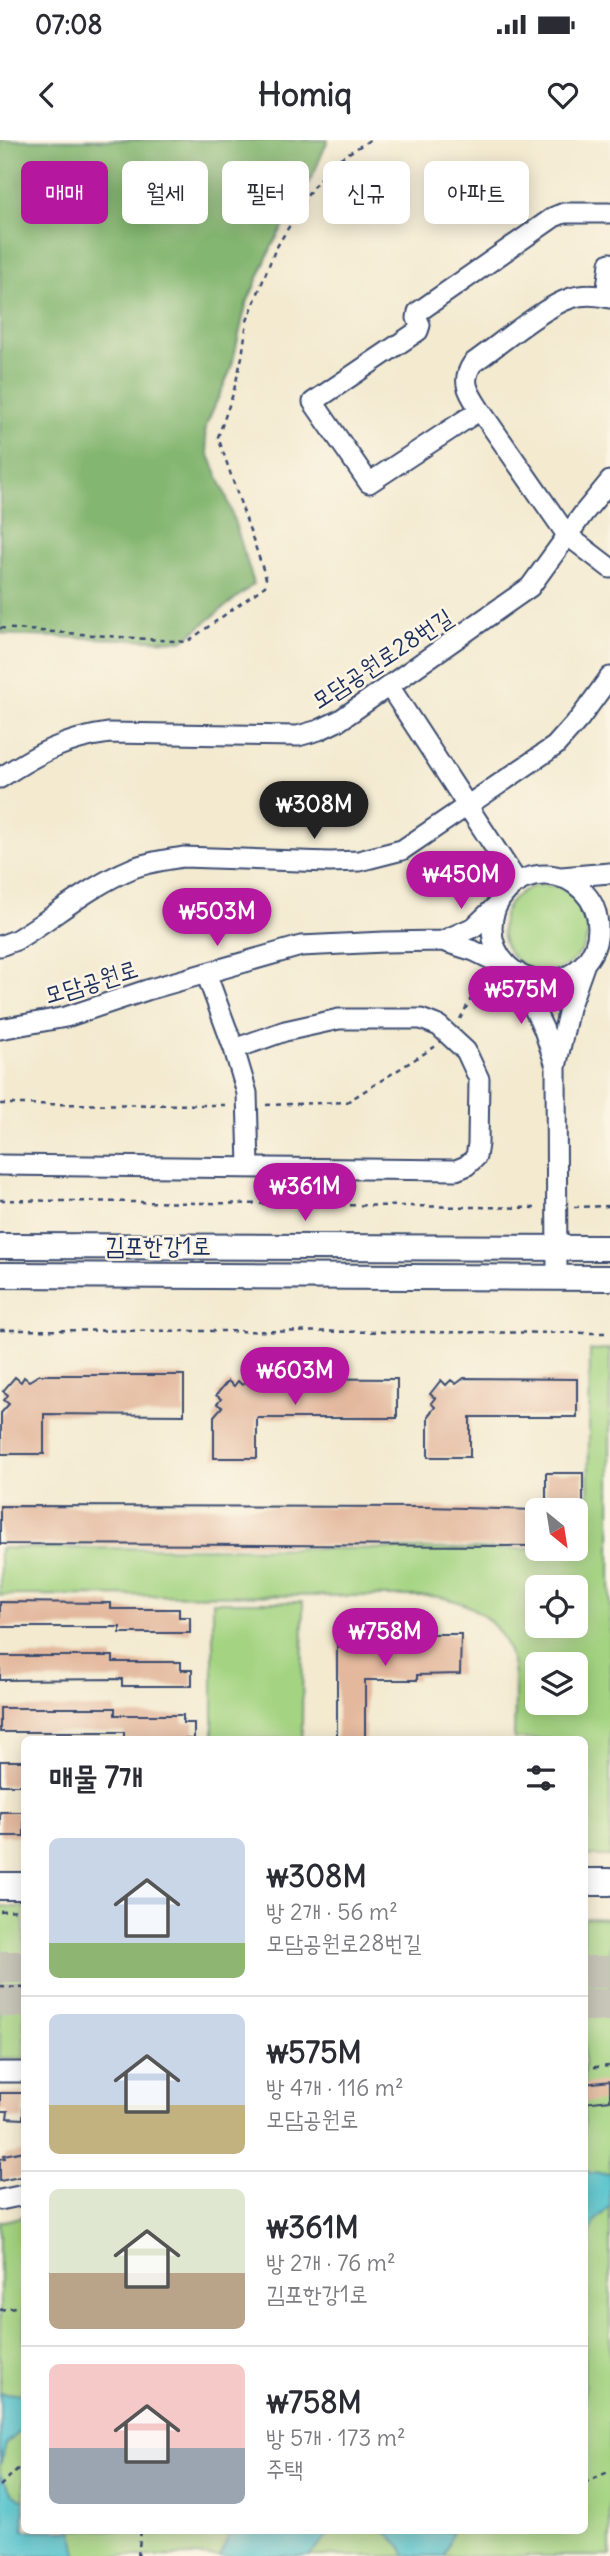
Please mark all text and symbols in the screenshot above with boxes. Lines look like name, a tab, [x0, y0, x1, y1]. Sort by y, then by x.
text: 07:08	[35, 8, 102, 41]
text: Homiq	[258, 74, 352, 115]
icon: back	[28, 76, 66, 114]
icon: heart	[544, 76, 582, 114]
chip: 매매	[21, 161, 108, 224]
chip: 월세	[122, 161, 208, 224]
chip: 필터	[222, 161, 309, 224]
chip: 신규	[323, 161, 410, 224]
chip: 아파트	[424, 161, 529, 224]
street label: 모담공원로28번길	[305, 601, 458, 715]
pin: ₩308M	[265, 782, 363, 841]
text: ₩308M	[275, 789, 353, 818]
pin: ₩450M	[412, 852, 510, 911]
text: ₩450M	[422, 859, 500, 888]
pin: ₩503M	[168, 888, 266, 948]
text: ₩503M	[178, 896, 256, 925]
street label: 모담공원로	[40, 953, 141, 1010]
pin: ₩575M	[472, 966, 570, 1026]
text: ₩575M	[484, 974, 558, 1003]
pin: ₩361M	[256, 1164, 354, 1223]
text: ₩361M	[269, 1171, 341, 1200]
street label: 김포한강1로	[105, 1230, 211, 1260]
pin: ₩603M	[246, 1348, 344, 1407]
text: ₩603M	[256, 1355, 334, 1384]
north arrow	[525, 1498, 588, 1561]
map controls	[525, 1498, 588, 1715]
button: locate	[525, 1575, 588, 1638]
pin: ₩758M	[336, 1608, 434, 1668]
text: ₩758M	[348, 1616, 422, 1645]
button: layers	[525, 1652, 588, 1715]
text: 매물 7개	[49, 1758, 143, 1796]
icon: filters	[522, 1759, 560, 1797]
text: ₩308M	[266, 1857, 367, 1895]
icon: home	[105, 1866, 189, 1950]
text: 방 2개 · 56 m²	[266, 1897, 398, 1926]
text: 모담공원로28번길	[266, 1928, 421, 1957]
text: ₩575M	[266, 2033, 362, 2071]
icon: home	[105, 2042, 189, 2126]
text: 방 4개 · 116 m²	[266, 2073, 404, 2102]
text: 모담공원로	[266, 2104, 359, 2133]
text: ₩361M	[266, 2208, 359, 2246]
icon: home	[105, 2217, 189, 2301]
text: 방 2개 · 76 m²	[266, 2248, 396, 2277]
text: 김포한강1로	[266, 2279, 368, 2308]
text: ₩758M	[266, 2383, 362, 2421]
icon: home	[105, 2392, 189, 2476]
text: 방 5개 · 173 m²	[266, 2423, 405, 2452]
text: 주택	[266, 2454, 303, 2483]

